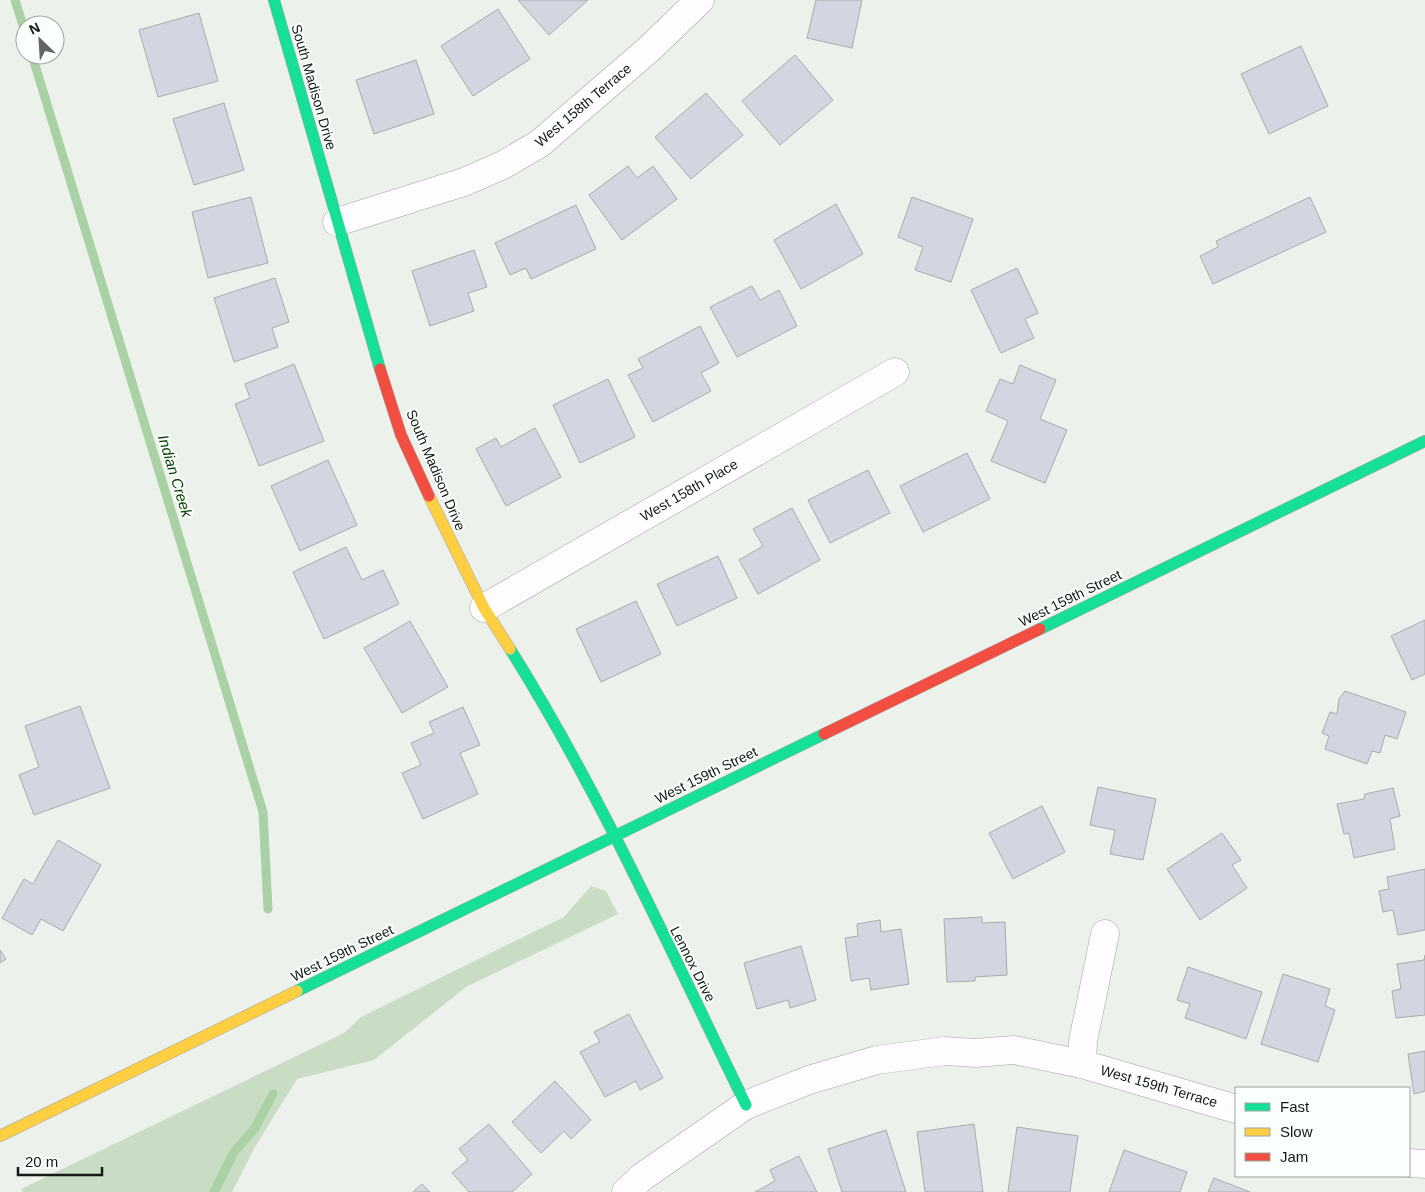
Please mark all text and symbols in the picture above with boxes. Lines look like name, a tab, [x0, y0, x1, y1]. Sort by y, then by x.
north arrow	[15, 15, 65, 65]
text: N	[27, 19, 42, 38]
street label: South Madison Drive	[288, 22, 340, 152]
street label: West 158th Terrace	[532, 60, 635, 150]
street label: South Madison Drive	[403, 407, 469, 533]
water label: Indian Creek	[155, 433, 196, 520]
street label: West 158th Place	[638, 456, 741, 524]
street label: West 159th Street	[1016, 566, 1124, 630]
street label: West 159th Street	[652, 743, 760, 807]
street label: West 159th Street	[288, 921, 396, 985]
street label: Lennox Drive	[667, 924, 719, 1005]
street label: West 159th Terrace	[1099, 1062, 1220, 1110]
legend	[1235, 1087, 1410, 1177]
text: Fast	[1280, 1098, 1310, 1115]
text: Slow	[1280, 1123, 1313, 1140]
scale bar	[18, 1144, 101, 1176]
text: Jam	[1280, 1148, 1308, 1165]
text: 20 m	[25, 1153, 58, 1170]

